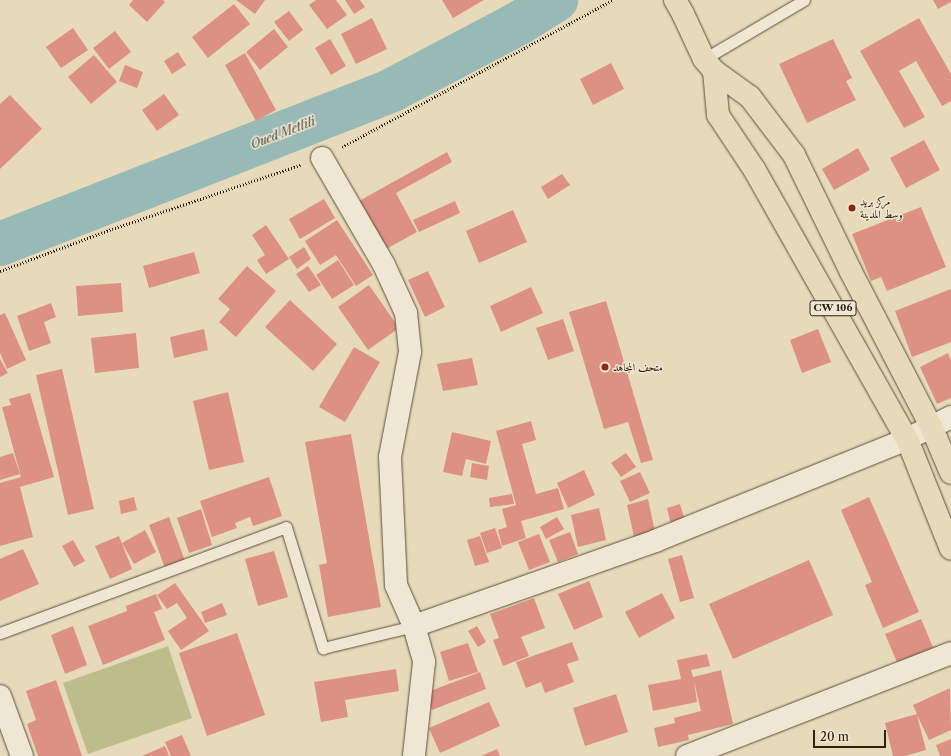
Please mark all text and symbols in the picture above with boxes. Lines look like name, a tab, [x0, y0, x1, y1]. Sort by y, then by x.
water label: Oued Metlili	[249, 114, 317, 152]
place label: مركز بريد وسط المدينة	[860, 195, 903, 221]
marker: مركز بريد وسط المدينة	[847, 203, 857, 213]
road number: CW 106	[809, 300, 857, 316]
place label: متحف المجاهد	[613, 360, 663, 374]
marker: متحف المجاهد	[600, 362, 610, 372]
scale bar	[815, 722, 888, 748]
text: 20 m	[820, 729, 849, 744]

